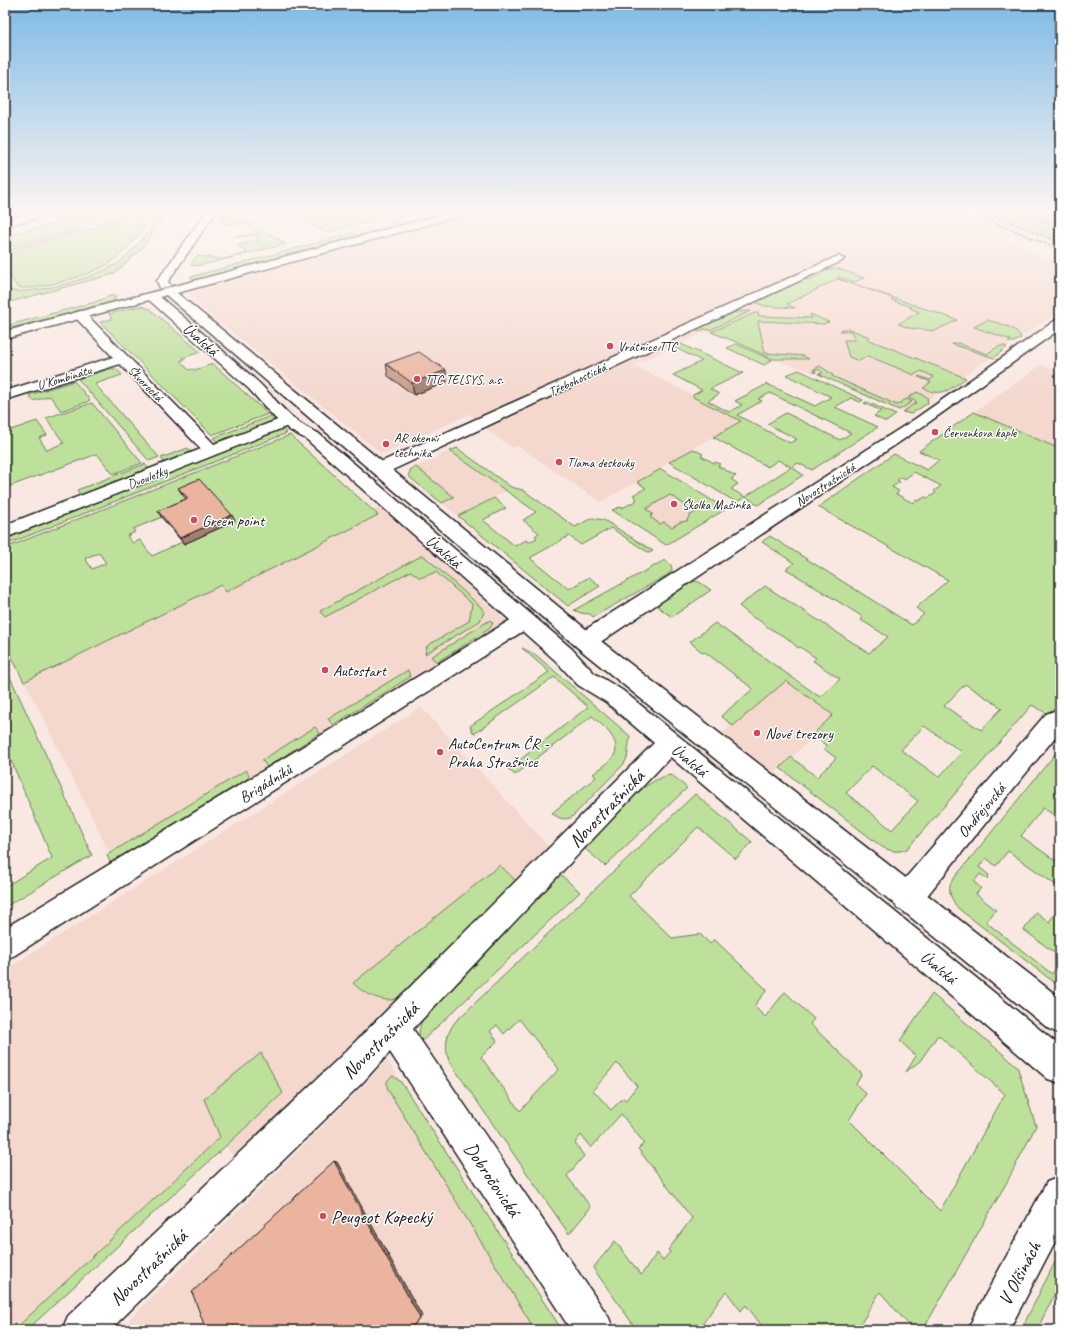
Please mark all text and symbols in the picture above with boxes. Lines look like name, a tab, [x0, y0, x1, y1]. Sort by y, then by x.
street label: Úvalská	[178, 319, 224, 362]
place label: Vrátnice TTC	[618, 339, 679, 355]
marker: Vrátnice TTC	[605, 341, 615, 351]
street label: Třebohostická	[546, 359, 610, 400]
street label: U Kombinátu	[35, 362, 94, 394]
street label: Škvorecká	[124, 362, 167, 406]
place label: TTC TELSYS, a.s.	[425, 372, 504, 388]
marker: TTC TELSYS, a.s.	[412, 374, 422, 384]
place label: Červenkova kaple	[943, 425, 1017, 441]
marker: Červenkova kaple	[930, 427, 940, 437]
place label: AR okenní technika	[394, 430, 441, 461]
marker: AR okenní technika	[381, 439, 391, 449]
place label: Tlama deskovky	[567, 455, 636, 471]
marker: Tlama deskovky	[554, 457, 564, 467]
street label: Novostrašnická	[793, 459, 859, 510]
street label: Dvouletky	[125, 462, 171, 493]
place label: Školka Mašinka	[682, 497, 751, 513]
marker: Školka Mašinka	[669, 499, 679, 509]
place label: Green point	[202, 511, 266, 531]
marker: Green point	[189, 515, 199, 525]
street label: Úvalská	[421, 531, 467, 574]
place label: Autostart	[333, 661, 388, 681]
marker: Autostart	[320, 665, 330, 675]
place label: Nové trezory	[765, 724, 834, 744]
marker: Nové trezory	[752, 728, 762, 738]
place label: AutoCentrum ČR - Praha Strašnice	[448, 734, 550, 772]
street label: Úvalská	[667, 740, 713, 783]
marker: AutoCentrum ČR - Praha Strašnice	[435, 747, 445, 757]
street label: Brigádníků	[236, 759, 296, 808]
street label: Novostrašnická	[564, 764, 651, 853]
street label: Ondřejovská	[953, 778, 1012, 842]
street label: Úvalská	[916, 947, 962, 990]
street label: Novostrašnická	[337, 996, 425, 1084]
street label: Dobročovická	[458, 1138, 527, 1223]
place label: Peugeot Kopecký	[331, 1205, 435, 1229]
marker: Peugeot Kopecký	[318, 1211, 328, 1221]
street label: Novostrašnická	[105, 1224, 194, 1311]
street label: V Olšinách	[993, 1236, 1047, 1310]

